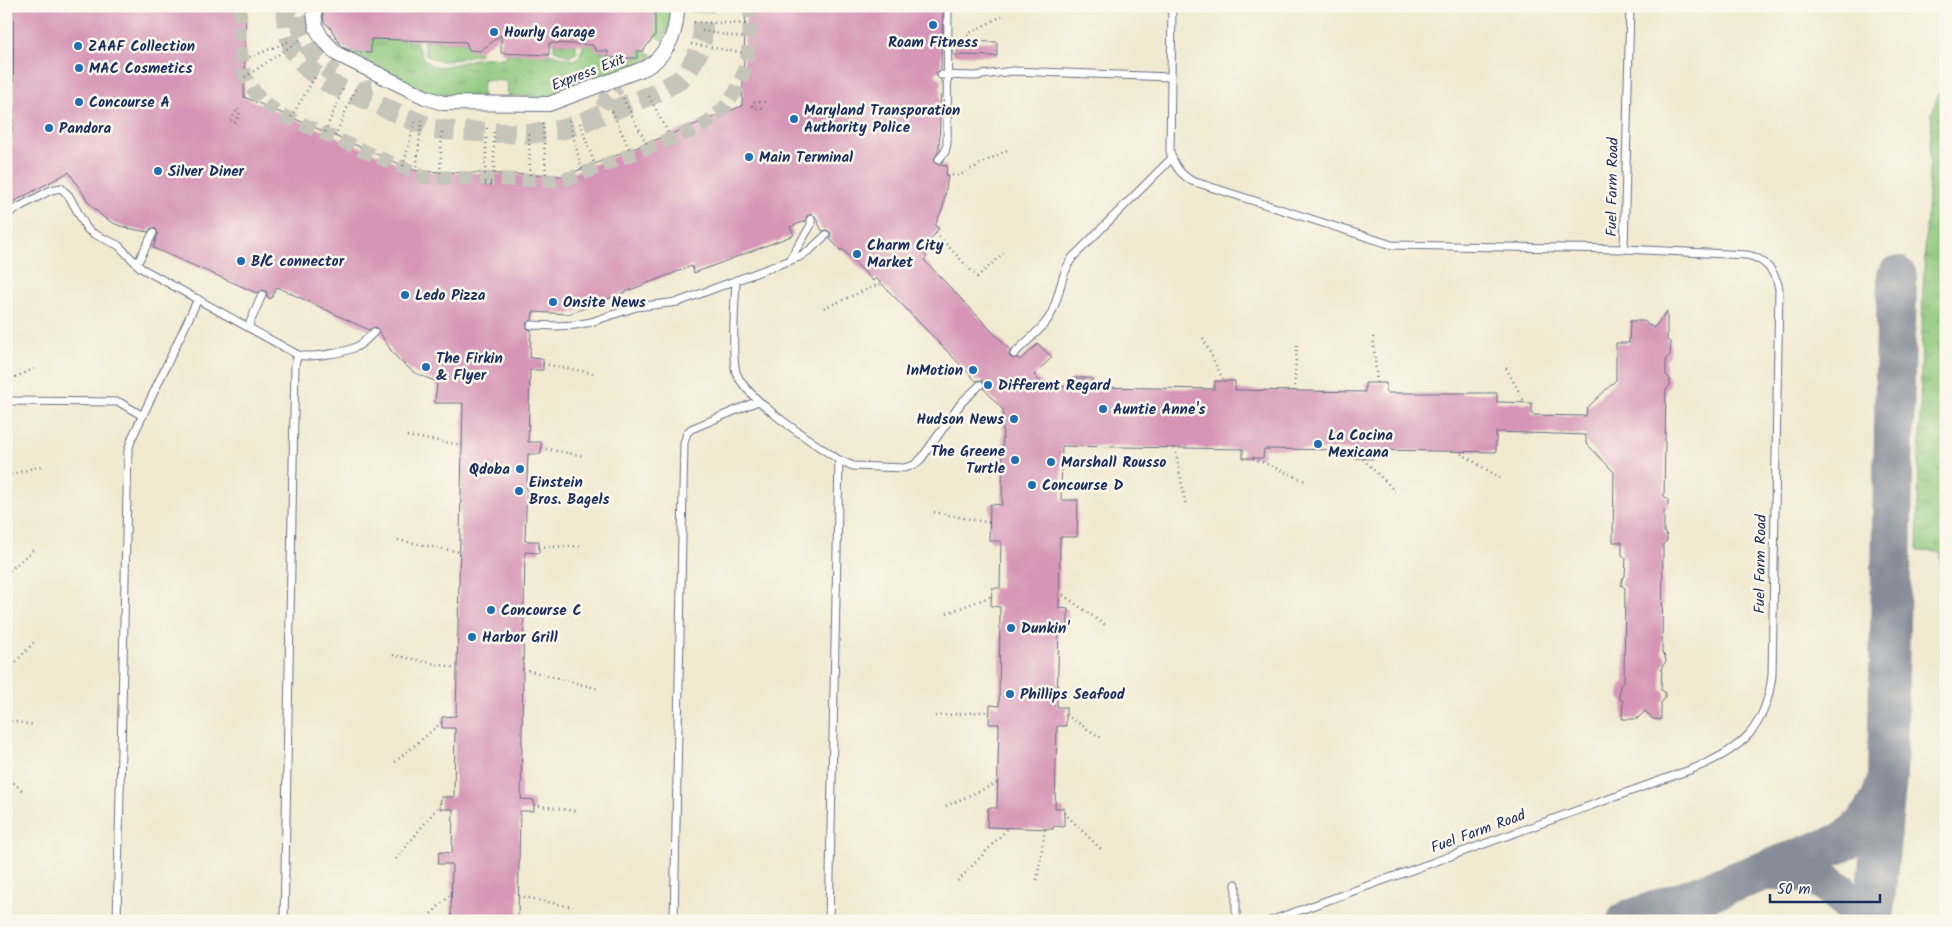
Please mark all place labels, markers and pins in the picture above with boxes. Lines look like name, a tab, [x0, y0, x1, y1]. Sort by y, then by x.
marker: Roam Fitness	[927, 19, 939, 31]
place label: Hourly Garage	[504, 21, 596, 45]
marker: Hourly Garage	[488, 26, 500, 38]
place label: Roam Fitness	[888, 31, 978, 55]
place label: ZAAF Collection	[88, 35, 195, 59]
marker: ZAAF Collection	[72, 40, 84, 52]
place label: MAC Cosmetics	[89, 57, 193, 81]
marker: MAC Cosmetics	[73, 62, 85, 74]
place label: Concourse A	[89, 91, 170, 115]
marker: Concourse A	[73, 96, 85, 108]
place label: Maryland Transporation Authority Police	[804, 99, 960, 140]
marker: Maryland Transporation Authority Police	[788, 113, 800, 125]
place label: Pandora	[59, 117, 112, 141]
marker: Pandora	[43, 122, 55, 134]
place label: Main Terminal	[759, 146, 853, 170]
marker: Main Terminal	[743, 151, 755, 163]
place label: Silver Diner	[168, 160, 245, 184]
marker: Silver Diner	[152, 165, 164, 177]
place label: Charm City Market	[867, 234, 944, 275]
marker: Charm City Market	[851, 248, 863, 260]
place label: B/C connector	[251, 250, 345, 274]
marker: B/C connector	[235, 255, 247, 267]
place label: Ledo Pizza	[415, 284, 486, 308]
marker: Ledo Pizza	[399, 289, 411, 301]
place label: Onsite News	[563, 291, 646, 315]
marker: Onsite News	[547, 296, 559, 308]
place label: The Firkin & Flyer	[436, 347, 503, 388]
place label: InMotion	[906, 359, 963, 383]
marker: The Firkin & Flyer	[420, 361, 432, 373]
marker: InMotion	[967, 364, 979, 376]
place label: Different Regard	[998, 374, 1111, 398]
marker: Different Regard	[982, 379, 994, 391]
place label: Auntie Anne's	[1113, 398, 1206, 422]
marker: Auntie Anne's	[1097, 403, 1109, 415]
place label: Hudson News	[916, 408, 1004, 432]
marker: Hudson News	[1008, 413, 1020, 425]
place label: La Cocina Mexicana	[1328, 424, 1393, 465]
marker: La Cocina Mexicana	[1312, 438, 1324, 450]
place label: The Greene Turtle	[931, 440, 1006, 481]
place label: Marshall Rousso	[1061, 451, 1166, 475]
marker: The Greene Turtle	[1009, 454, 1021, 466]
marker: Marshall Rousso	[1045, 456, 1057, 468]
place label: Qdoba	[469, 458, 510, 482]
marker: Qdoba	[514, 463, 526, 475]
place label: Einstein Bros. Bagels	[529, 471, 610, 512]
place label: Concourse D	[1042, 474, 1123, 498]
marker: Concourse D	[1026, 479, 1038, 491]
marker: Einstein Bros. Bagels	[513, 485, 525, 497]
place label: Concourse C	[501, 599, 582, 623]
marker: Concourse C	[485, 604, 497, 616]
place label: Dunkin'	[1021, 617, 1070, 641]
marker: Dunkin'	[1005, 622, 1017, 634]
place label: Harbor Grill	[482, 626, 558, 650]
marker: Harbor Grill	[466, 631, 478, 643]
place label: Phillips Seafood	[1020, 683, 1126, 707]
marker: Phillips Seafood	[1004, 688, 1016, 700]

